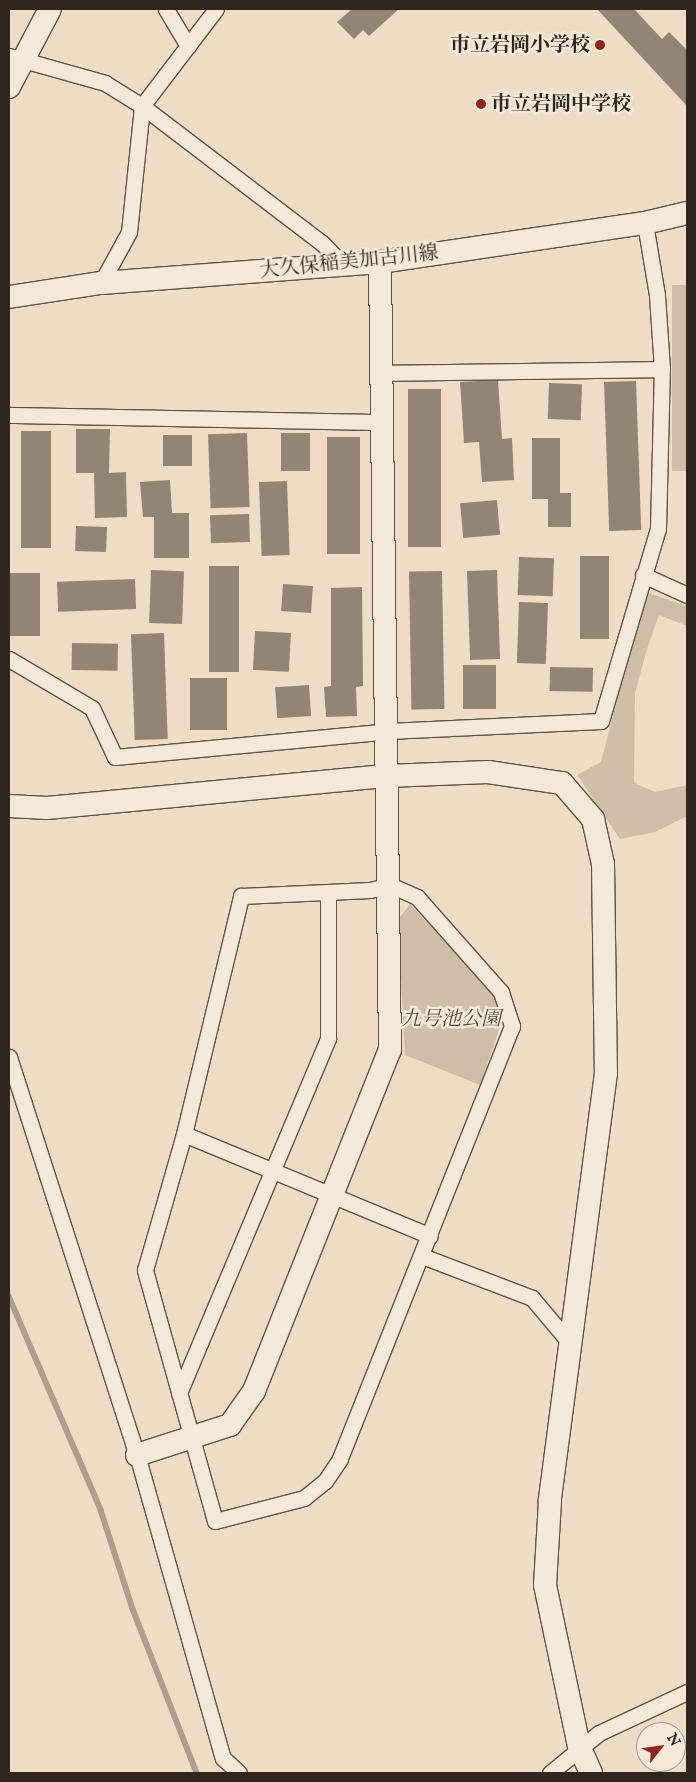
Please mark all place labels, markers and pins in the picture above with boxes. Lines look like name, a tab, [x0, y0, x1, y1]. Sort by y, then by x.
place label: 市立岩岡小学校	[450, 33, 590, 57]
marker: 市立岩岡小学校	[594, 39, 606, 51]
place label: 市立岩岡中学校	[491, 92, 631, 116]
marker: 市立岩岡中学校	[475, 98, 487, 110]

